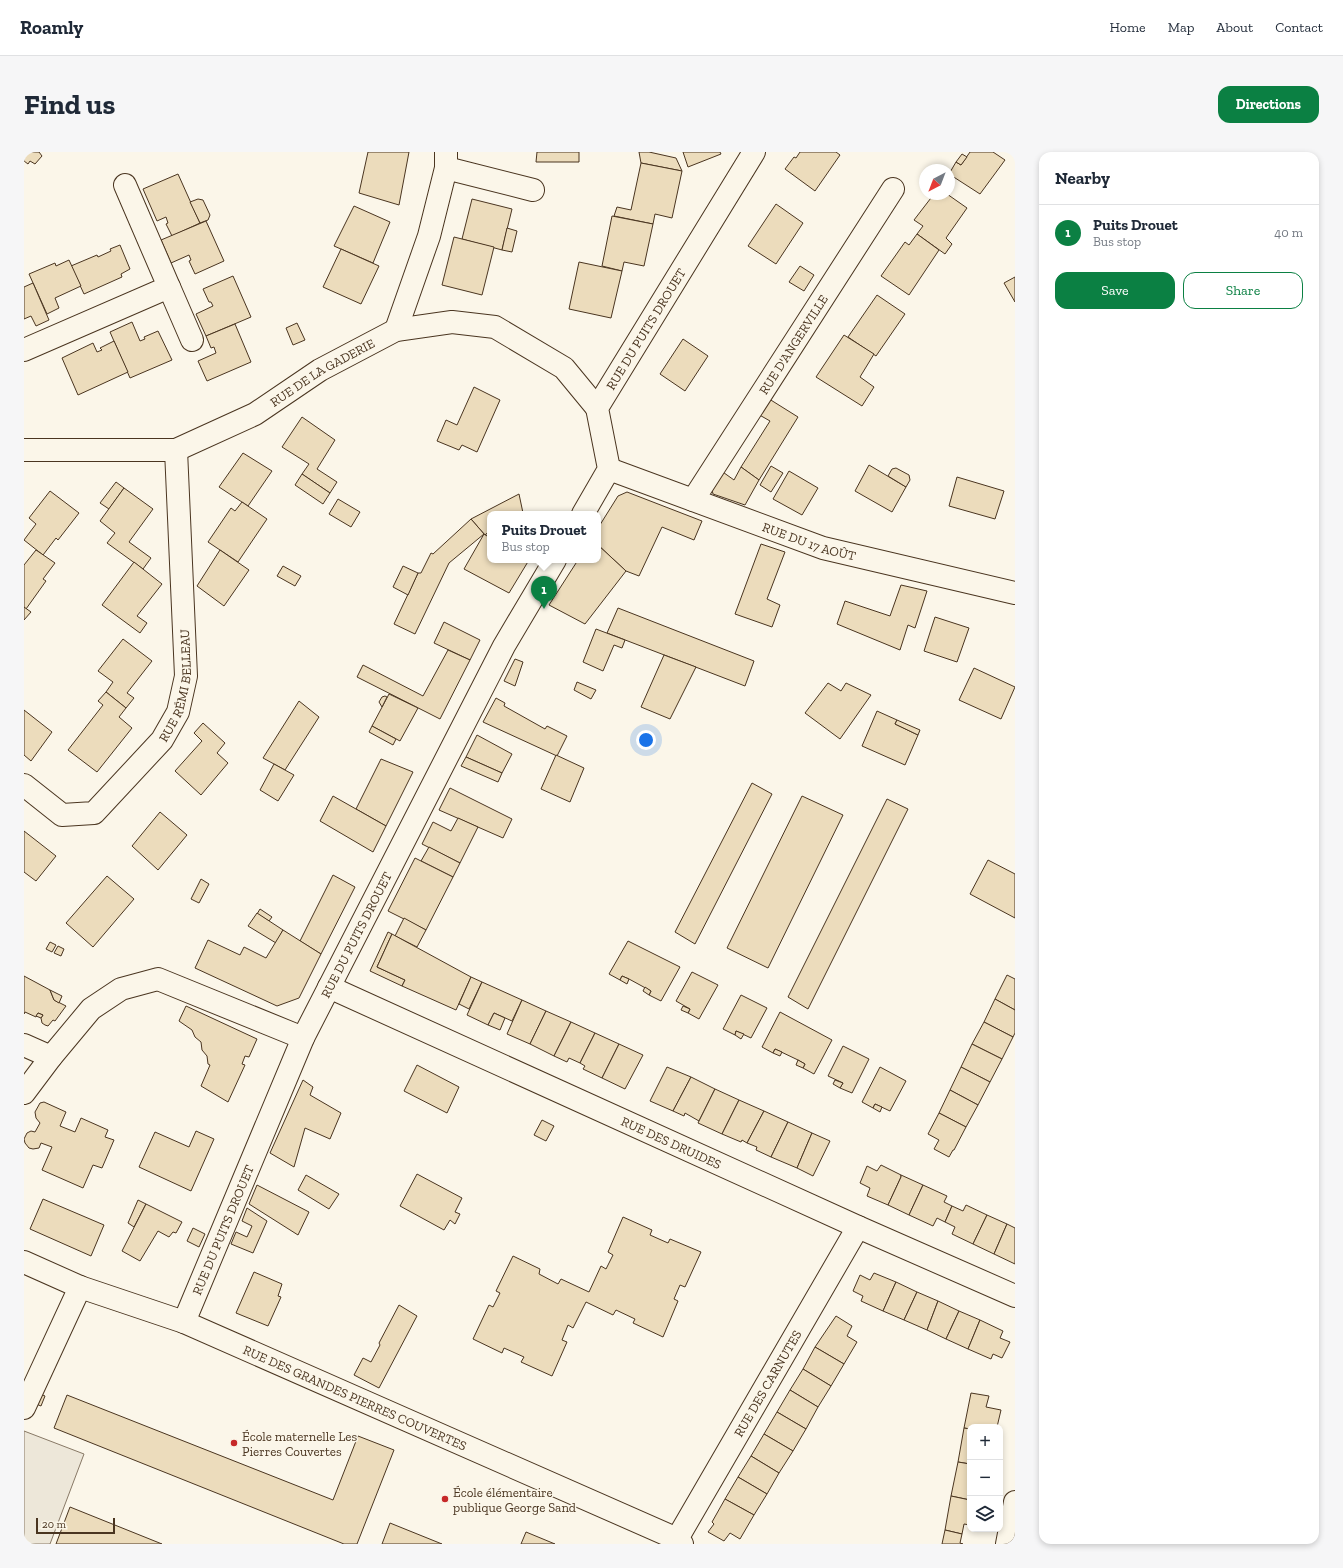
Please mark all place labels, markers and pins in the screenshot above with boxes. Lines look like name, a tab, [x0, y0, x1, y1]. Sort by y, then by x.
pin: 1	[531, 576, 557, 609]
place label: École maternelle Les Pierres Couvertes	[242, 1429, 357, 1459]
marker: École maternelle Les Pierres Couvertes	[229, 1438, 239, 1448]
place label: École élémentaire publique George Sand	[453, 1485, 576, 1515]
marker: École élémentaire publique George Sand	[440, 1494, 450, 1504]

